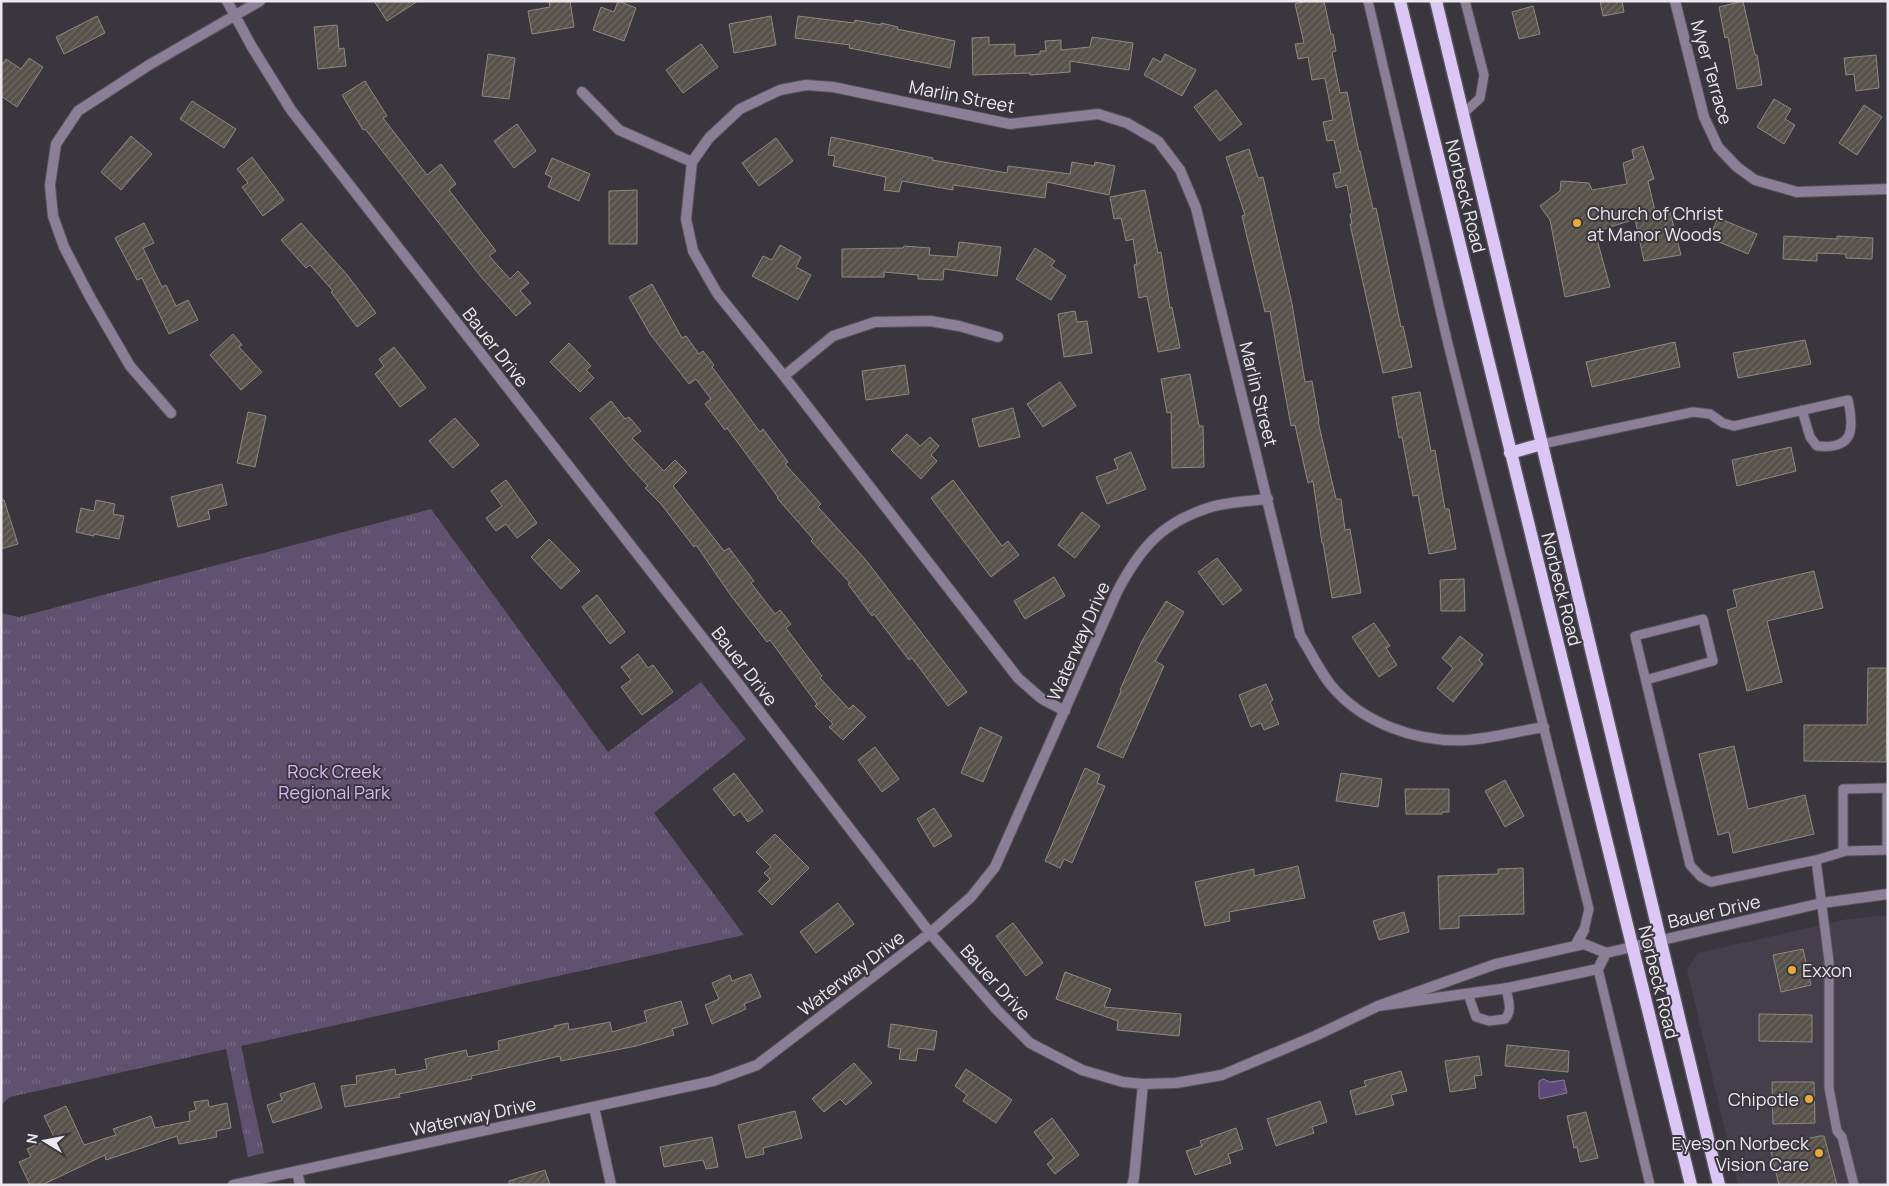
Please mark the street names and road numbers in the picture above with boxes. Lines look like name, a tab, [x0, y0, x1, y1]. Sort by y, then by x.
street label: Myer Terrace	[1686, 17, 1738, 127]
street label: Marlin Street	[907, 74, 1017, 118]
street label: Norbeck Road	[1440, 137, 1492, 255]
street label: Bauer Drive	[457, 302, 535, 392]
street label: Marlin Street	[1234, 339, 1284, 449]
street label: Norbeck Road	[1536, 530, 1588, 648]
street label: Waterway Drive	[1041, 578, 1115, 704]
street label: Bauer Drive	[706, 621, 784, 711]
street label: Bauer Drive	[1665, 889, 1763, 933]
street label: Norbeck Road	[1633, 923, 1685, 1041]
street label: Waterway Drive	[793, 925, 909, 1021]
street label: Bauer Drive	[955, 939, 1037, 1025]
street label: Waterway Drive	[408, 1091, 538, 1141]

